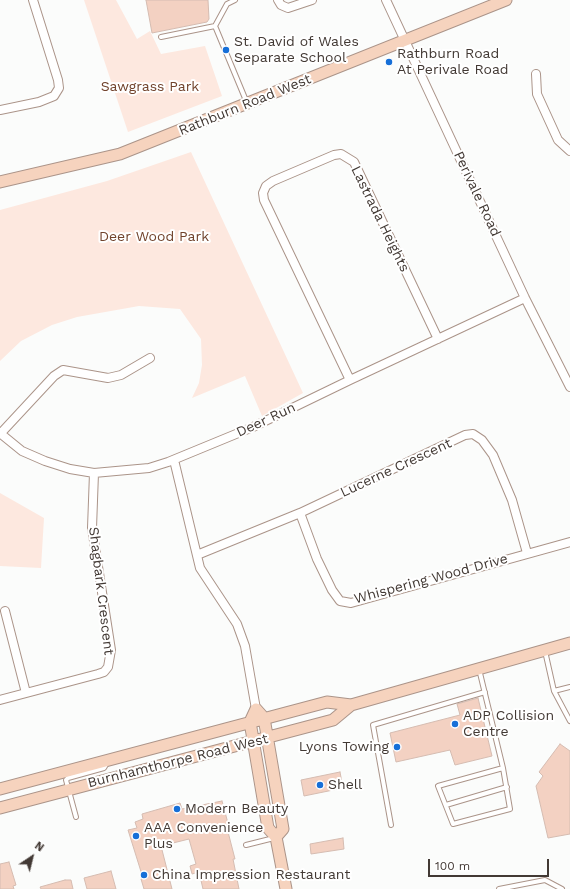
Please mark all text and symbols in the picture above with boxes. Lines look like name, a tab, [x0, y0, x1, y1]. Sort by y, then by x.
place label: St. David of Wales Separate School	[234, 34, 359, 66]
marker: St. David of Wales Separate School	[221, 45, 231, 55]
place label: Rathburn Road At Perivale Road	[397, 46, 509, 78]
marker: Rathburn Road At Perivale Road	[384, 57, 394, 67]
street label: Rathburn Road West	[176, 71, 314, 139]
park label: Sawgrass Park	[101, 79, 199, 95]
street label: Perivale Road	[450, 149, 504, 239]
street label: Lastrada Heights	[347, 163, 413, 275]
park label: Deer Wood Park	[99, 229, 209, 245]
street label: Deer Run	[234, 399, 298, 441]
street label: Lucerne Crescent	[338, 435, 454, 501]
street label: Shagbark Crescent	[85, 526, 117, 656]
street label: Whispering Wood Drive	[352, 550, 510, 608]
place label: ADP Collision Centre	[463, 708, 554, 740]
marker: ADP Collision Centre	[450, 719, 460, 729]
street label: Burnhamthorpe Road West	[86, 730, 270, 792]
place label: Lyons Towing	[299, 739, 389, 755]
marker: Lyons Towing	[392, 742, 402, 752]
place label: Shell	[328, 777, 362, 793]
marker: Shell	[315, 780, 325, 790]
place label: Modern Beauty	[185, 801, 288, 817]
marker: Modern Beauty	[172, 804, 182, 814]
place label: AAA Convenience Plus	[144, 820, 263, 852]
marker: AAA Convenience Plus	[131, 831, 141, 841]
north arrow	[12, 837, 52, 877]
text: N	[32, 839, 46, 854]
scale bar	[430, 851, 551, 877]
text: 100 m	[435, 859, 470, 873]
place label: China Impression Restaurant	[152, 867, 350, 883]
marker: China Impression Restaurant	[139, 870, 149, 880]

